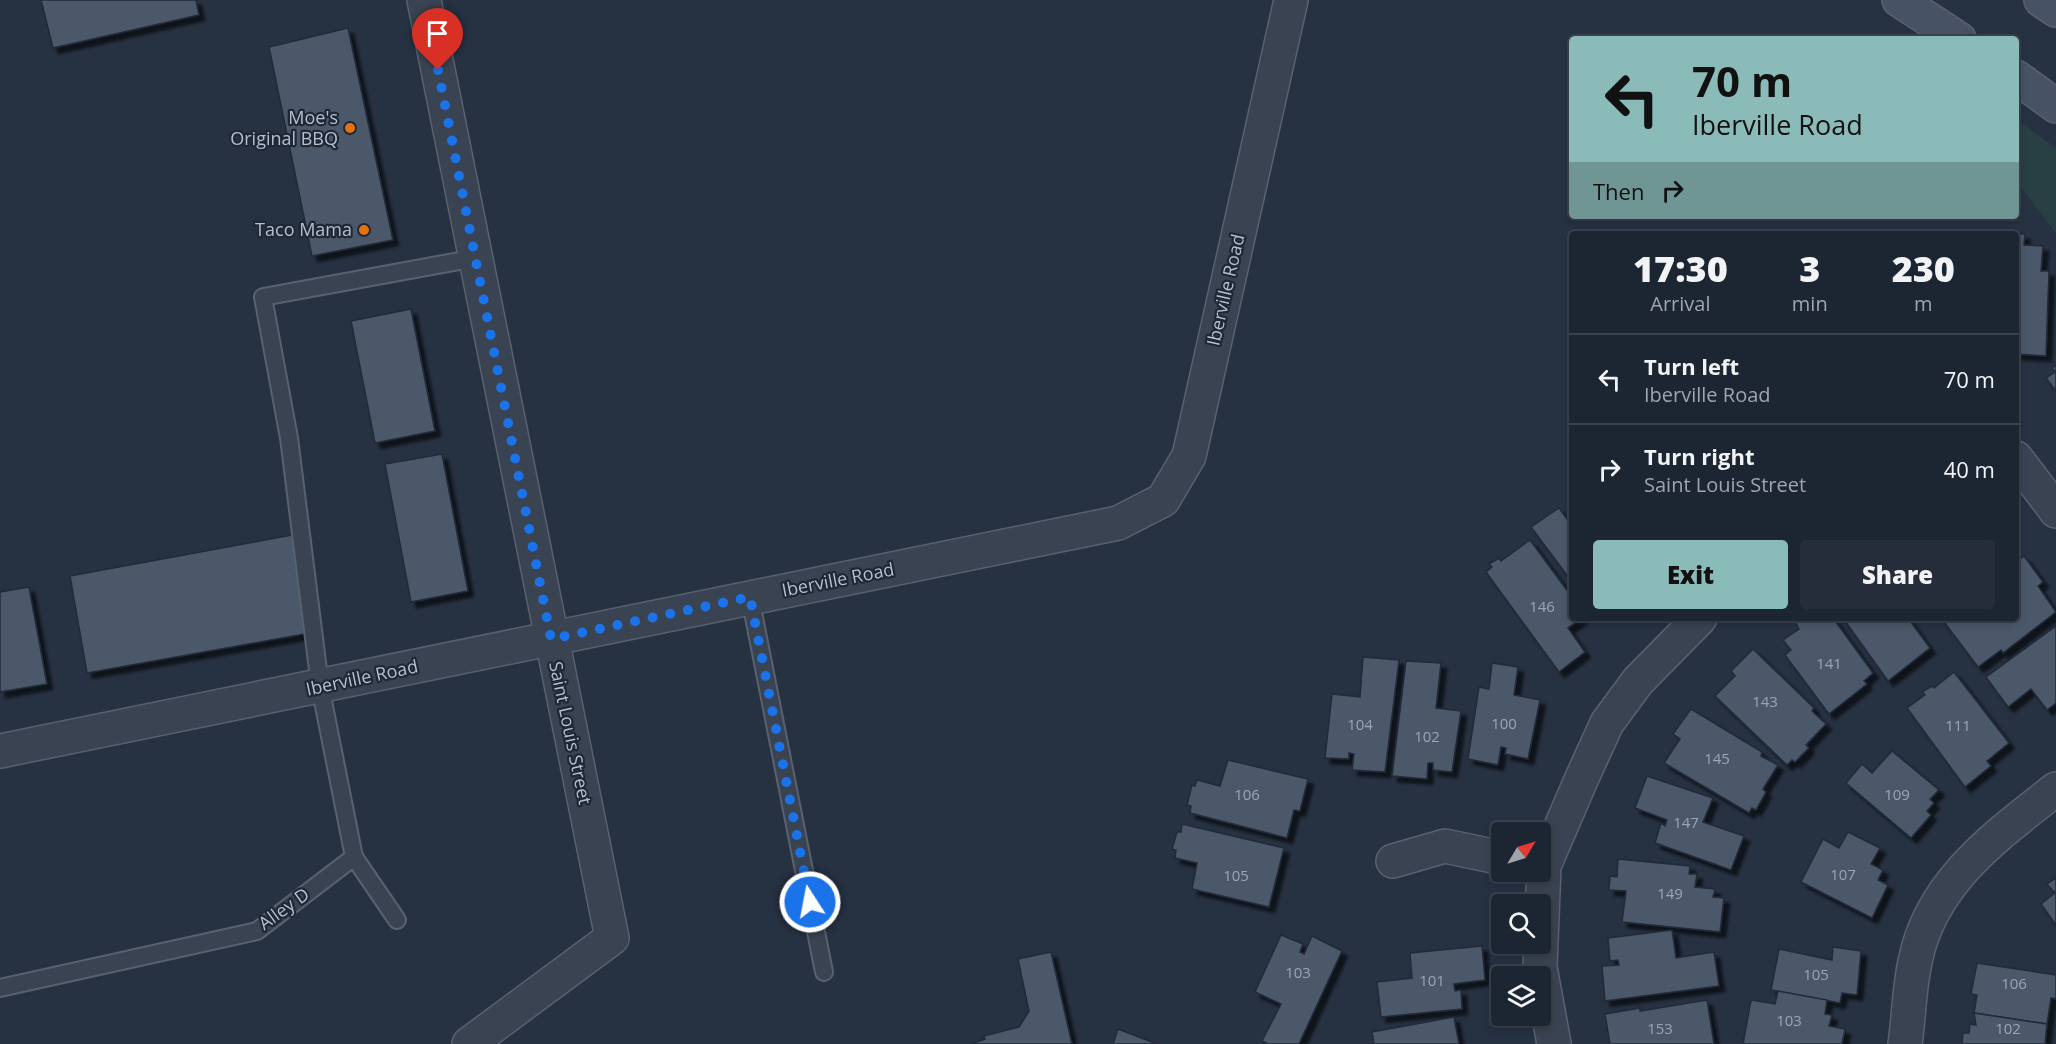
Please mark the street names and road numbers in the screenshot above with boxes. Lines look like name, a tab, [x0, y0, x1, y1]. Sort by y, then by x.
street label: Iberville Road	[1201, 232, 1250, 348]
street label: Iberville Road	[780, 556, 896, 602]
street label: Iberville Road	[304, 653, 420, 701]
street label: Saint Louis Street	[544, 659, 598, 807]
street label: Alley D	[253, 882, 314, 935]

